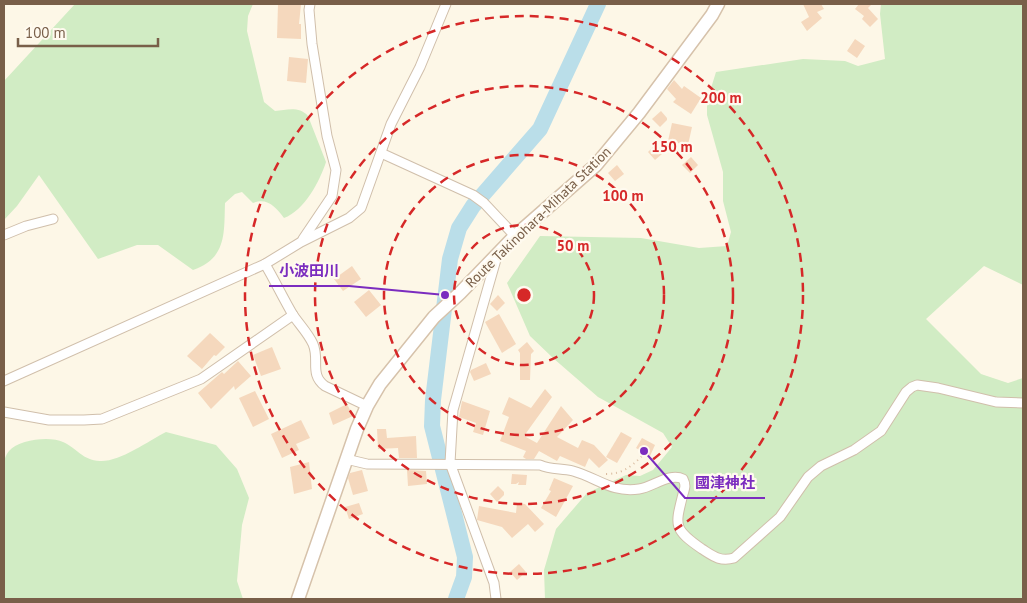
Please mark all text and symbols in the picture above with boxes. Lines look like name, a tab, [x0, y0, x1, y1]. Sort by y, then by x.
scale bar	[18, 15, 158, 47]
text: 100 m	[25, 23, 66, 42]
text: 200 m	[700, 88, 742, 107]
text: 150 m	[651, 137, 693, 156]
street label: Route Takinohara-Mihata Station	[461, 143, 615, 291]
text: 100 m	[602, 186, 644, 205]
text: 50 m	[557, 236, 589, 255]
callout: 小波田川	[269, 256, 349, 286]
text: 小波田川	[279, 261, 339, 280]
centre of rings	[515, 286, 533, 304]
callout: 國津神社	[685, 468, 765, 498]
text: 國津神社	[695, 473, 755, 492]

